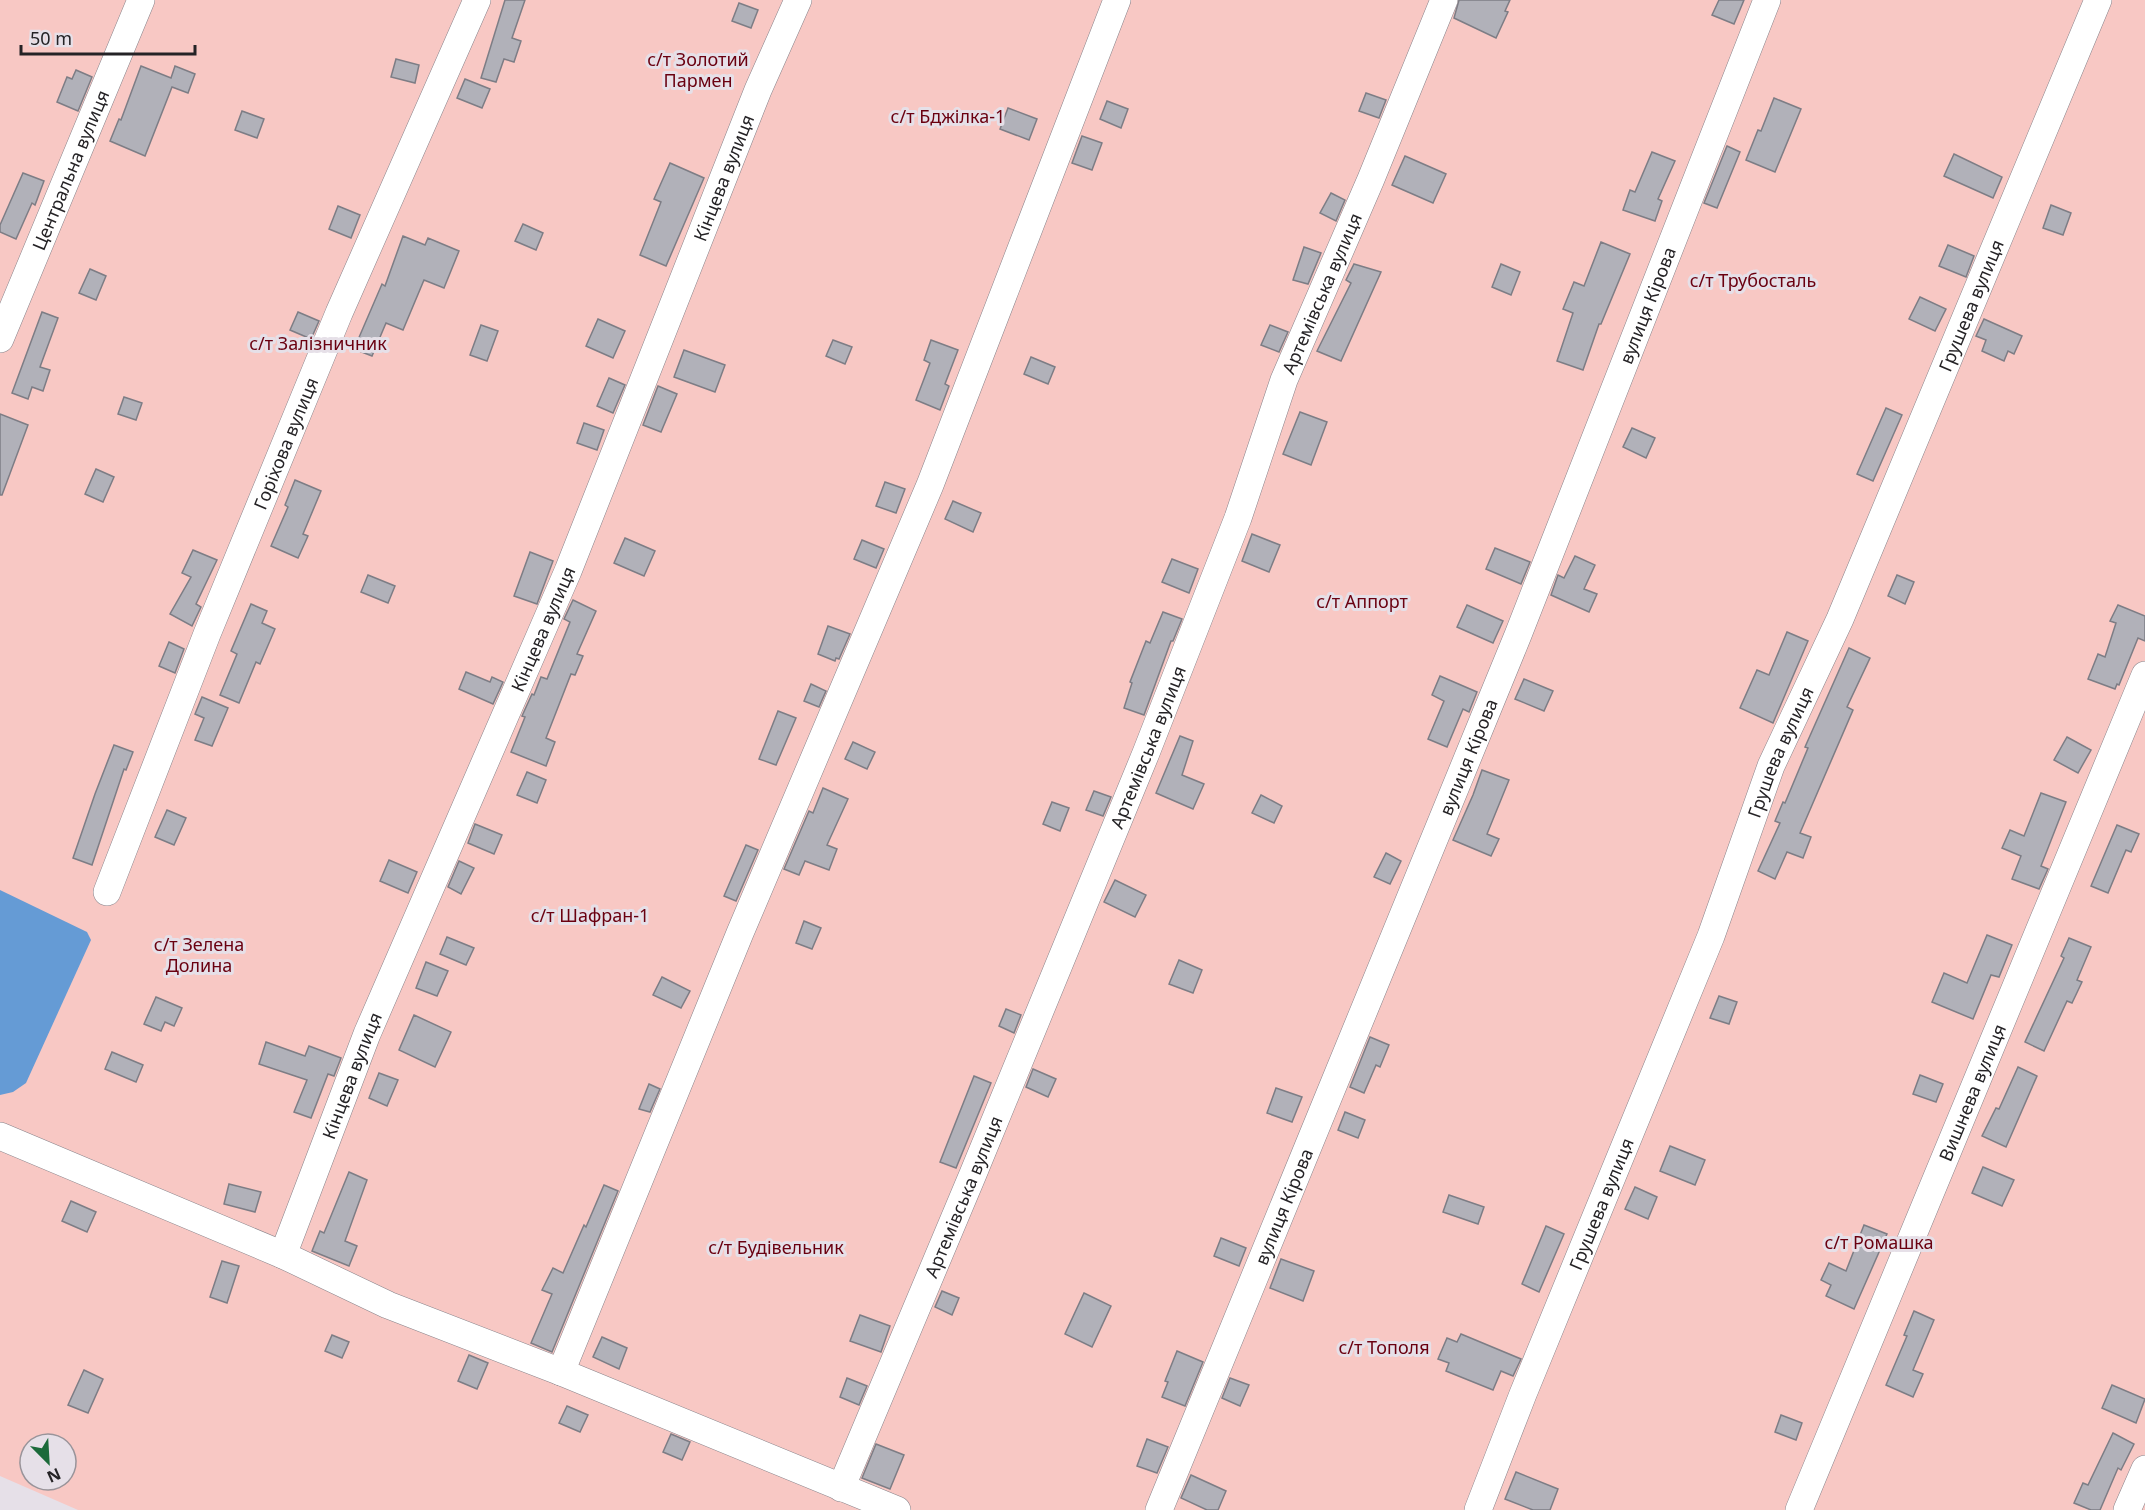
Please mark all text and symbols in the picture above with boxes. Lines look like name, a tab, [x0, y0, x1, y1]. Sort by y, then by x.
scale bar	[21, 18, 195, 56]
text: 50 m	[30, 26, 72, 50]
park label: с/т Золотий Пармен	[647, 47, 749, 92]
street label: Центральна вулиця	[26, 86, 114, 254]
park label: с/т Бджілка-1	[891, 104, 1005, 128]
street label: Кінцева вулиця	[688, 111, 759, 245]
street label: Артемівська вулиця	[1276, 209, 1367, 378]
street label: Грушева вулиця	[1933, 236, 2009, 375]
street label: вулиця Кірова	[1614, 243, 1681, 367]
park label: с/т Трубосталь	[1690, 268, 1816, 292]
park label: с/т Залізничник	[249, 331, 387, 355]
street label: Горіхова вулиця	[248, 374, 323, 513]
street label: Кінцева вулиця	[505, 563, 581, 695]
park label: с/т Аппорт	[1316, 589, 1409, 613]
street label: Артемівська вулиця	[1104, 662, 1191, 832]
street label: Грушева вулиця	[1742, 683, 1819, 821]
street label: вулиця Кірова	[1433, 695, 1503, 819]
park label: с/т Шафран-1	[531, 903, 649, 927]
park label: с/т Зелена Долина	[154, 932, 244, 977]
street label: Кінцева вулиця	[316, 1008, 387, 1143]
street label: Вишнева вулиця	[1933, 1020, 2011, 1165]
street label: Артемівська вулиця	[919, 1112, 1008, 1281]
street label: Грушева вулиця	[1563, 1134, 1639, 1273]
street label: вулиця Кірова	[1249, 1145, 1318, 1268]
park label: с/т Ромашка	[1824, 1230, 1934, 1254]
park label: с/т Будівельник	[708, 1235, 844, 1259]
park label: с/т Тополя	[1338, 1335, 1430, 1359]
north arrow	[18, 1432, 78, 1492]
text: N	[44, 1463, 65, 1488]

